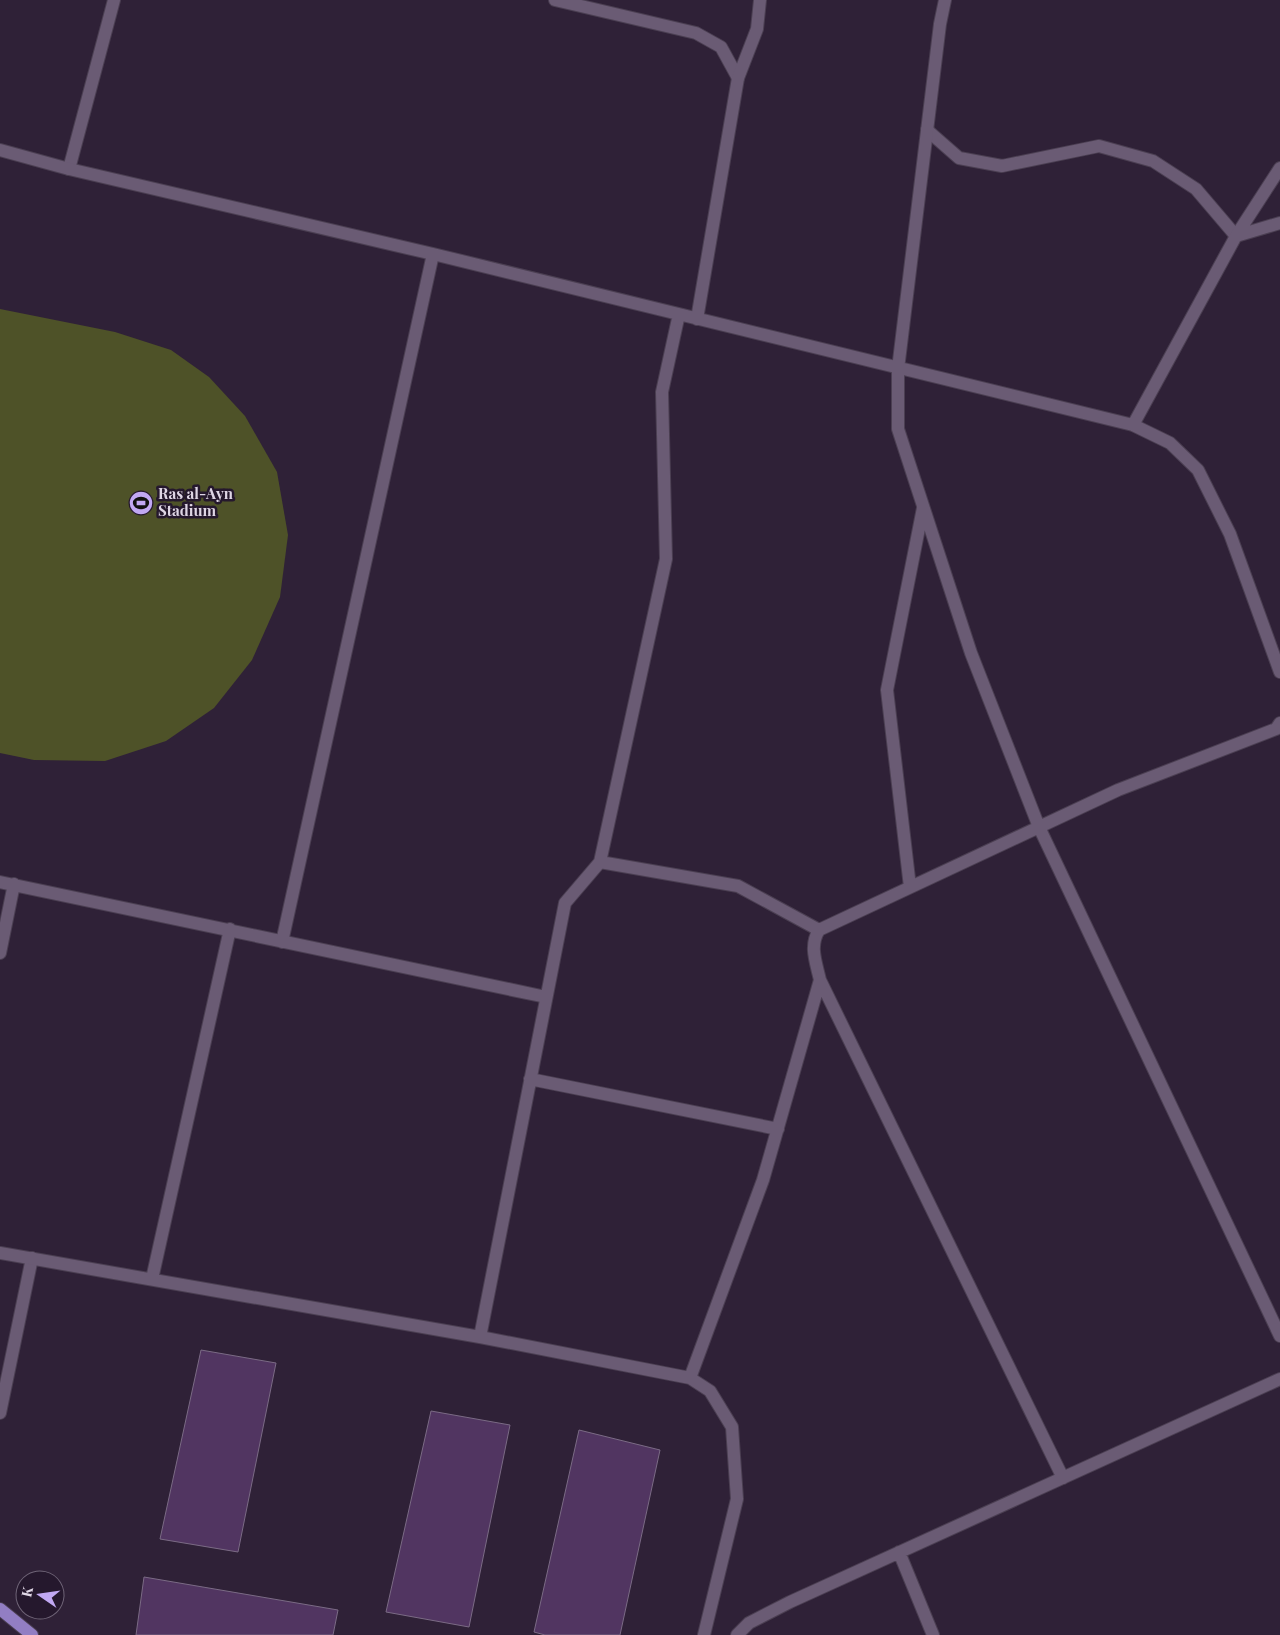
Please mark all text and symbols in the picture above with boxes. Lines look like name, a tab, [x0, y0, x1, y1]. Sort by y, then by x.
place label: Ras al-Ayn Stadium	[158, 483, 234, 520]
sports icon: Ras al-Ayn Stadium	[128, 490, 154, 516]
north arrow	[15, 1570, 65, 1620]
text: K	[16, 1584, 37, 1599]

